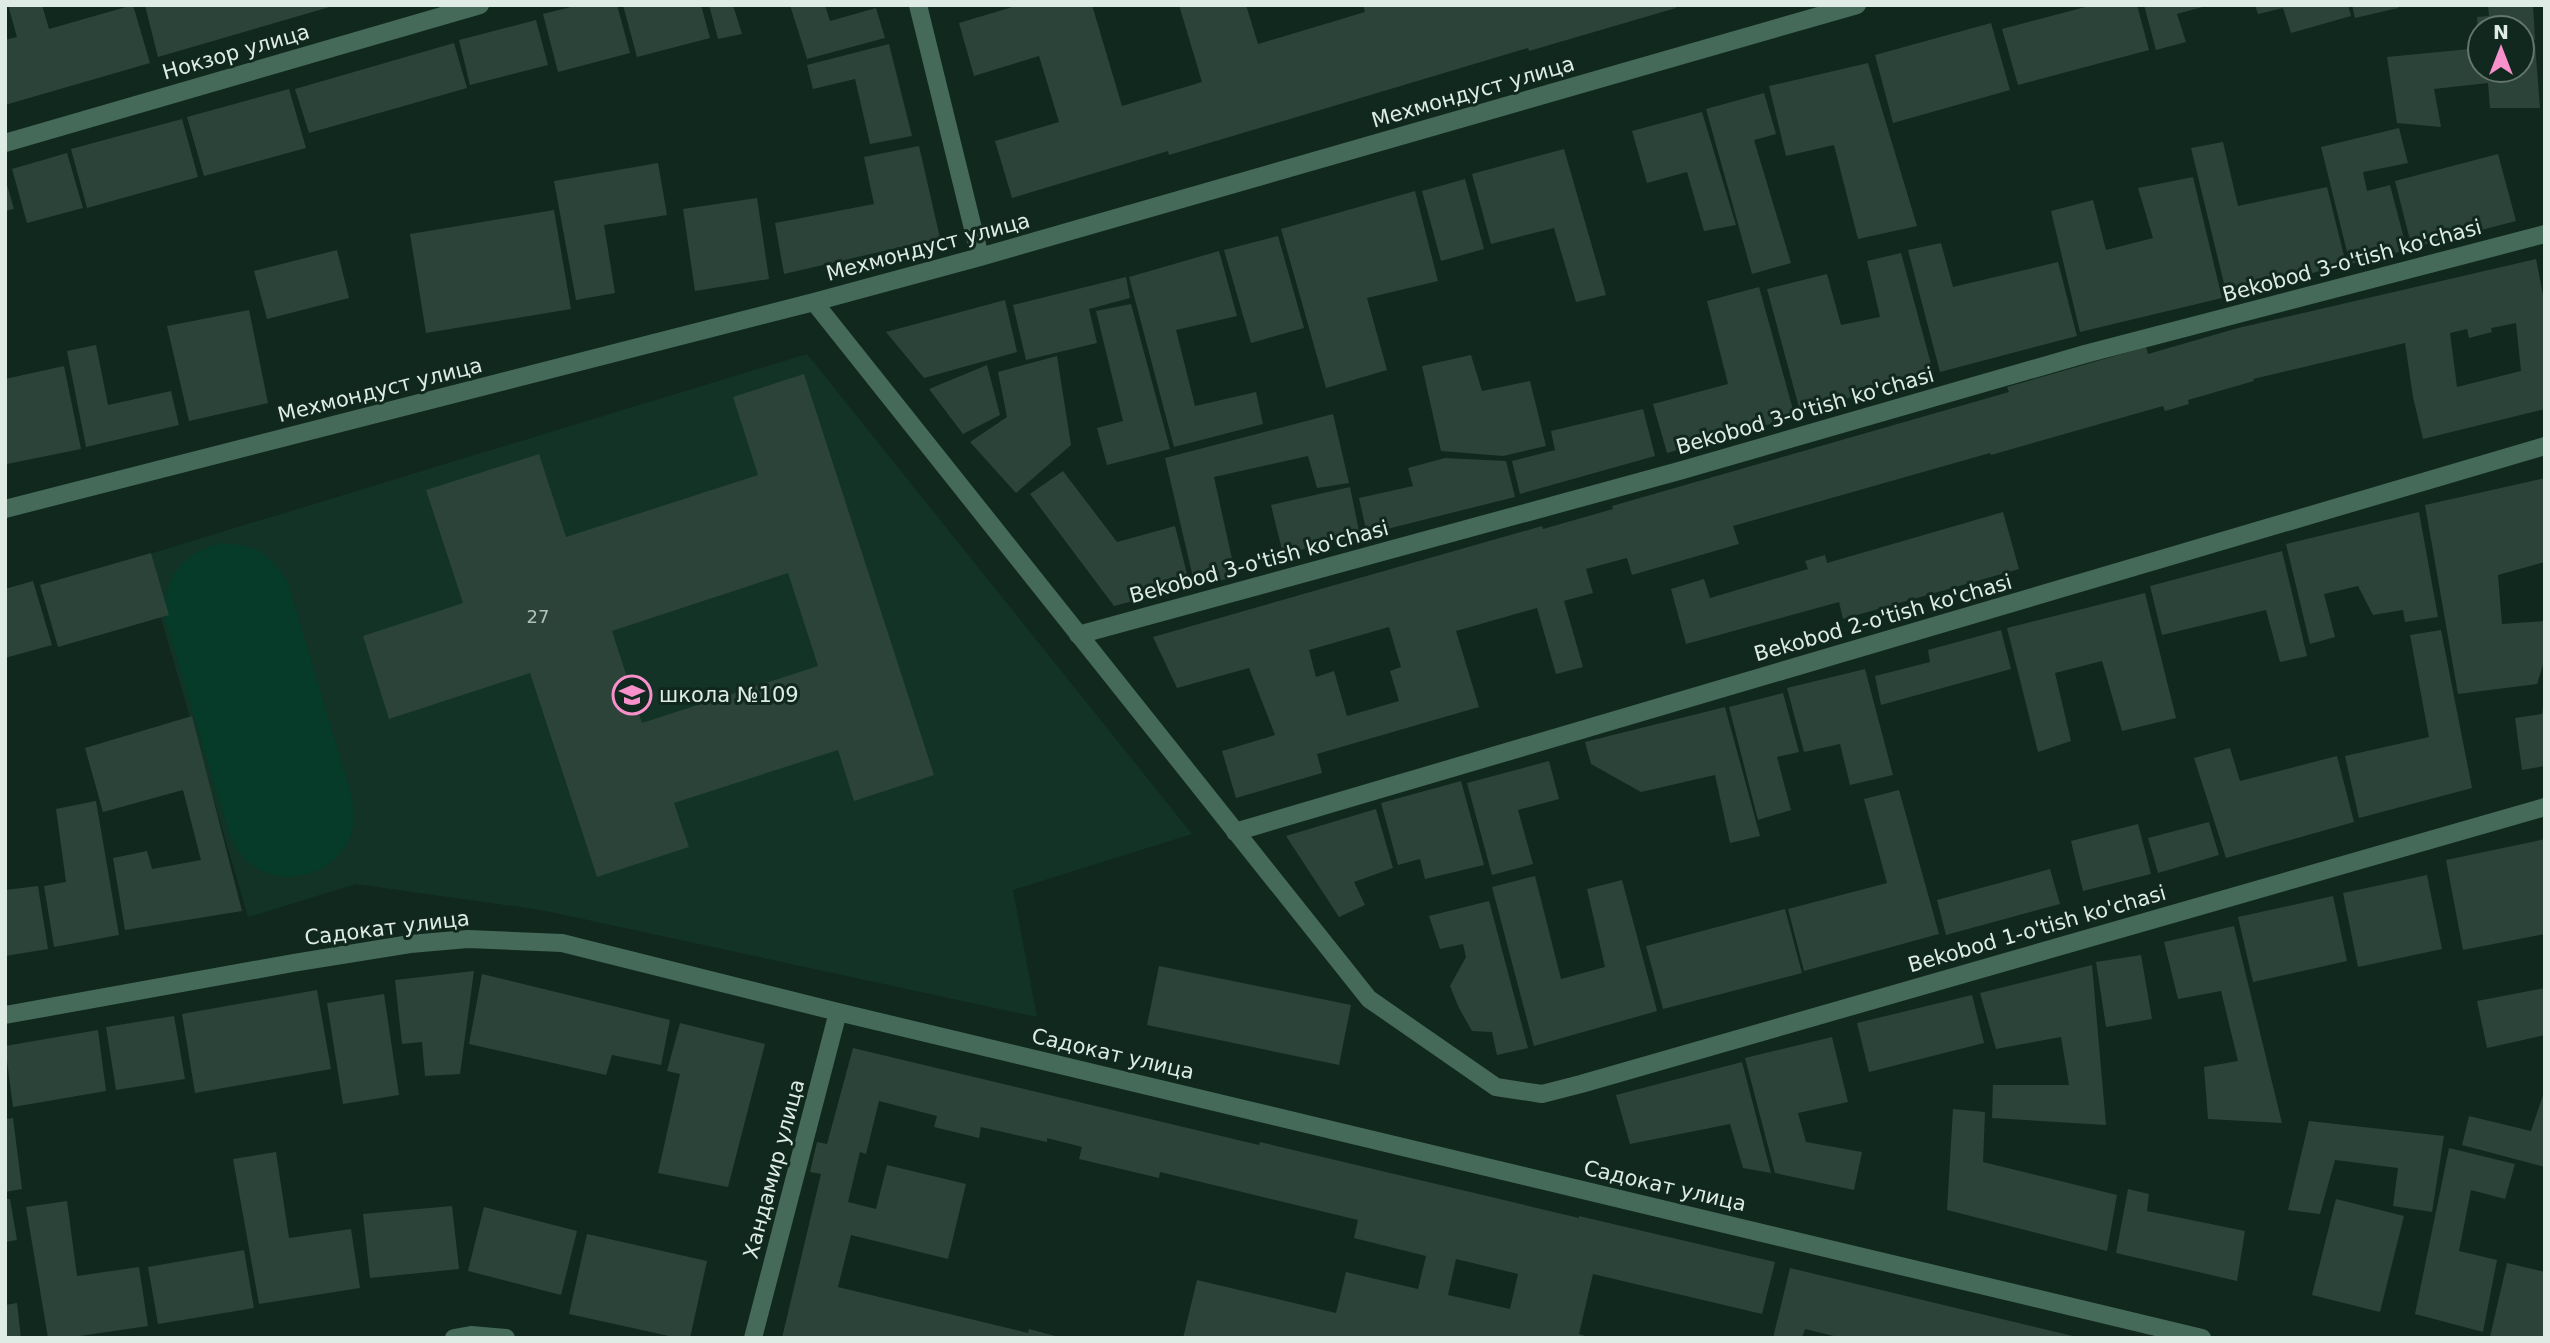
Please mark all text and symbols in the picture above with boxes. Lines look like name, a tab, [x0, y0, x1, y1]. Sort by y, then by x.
north arrow	[2466, 14, 2536, 84]
street label: Нокзор улица	[160, 20, 312, 84]
text: N	[2493, 21, 2509, 43]
street label: Мехмондуст улица	[1369, 52, 1577, 132]
street label: Мехмондуст улица	[823, 208, 1033, 286]
street label: Bekobod 3-o'tish ko'chasi	[2220, 215, 2484, 307]
street label: Мехмондуст улица	[275, 353, 485, 427]
street label: Bekobod 3-o'tish ko'chasi	[1673, 363, 1937, 459]
street label: Bekobod 3-o'tish ko'chasi	[1127, 516, 1391, 608]
street label: Bekobod 2-o'tish ko'chasi	[1751, 570, 2015, 666]
house number: 27	[527, 606, 549, 627]
school or university icon: школа №109	[611, 674, 653, 716]
place label: школа №109	[659, 683, 799, 707]
street label: Bekobod 1-o'tish ko'chasi	[1905, 881, 2169, 977]
street label: Садокат улица	[303, 906, 471, 950]
street label: Садокат улица	[1029, 1024, 1197, 1084]
street label: Хандамир улица	[739, 1077, 809, 1261]
street label: Садокат улица	[1581, 1156, 1749, 1216]

